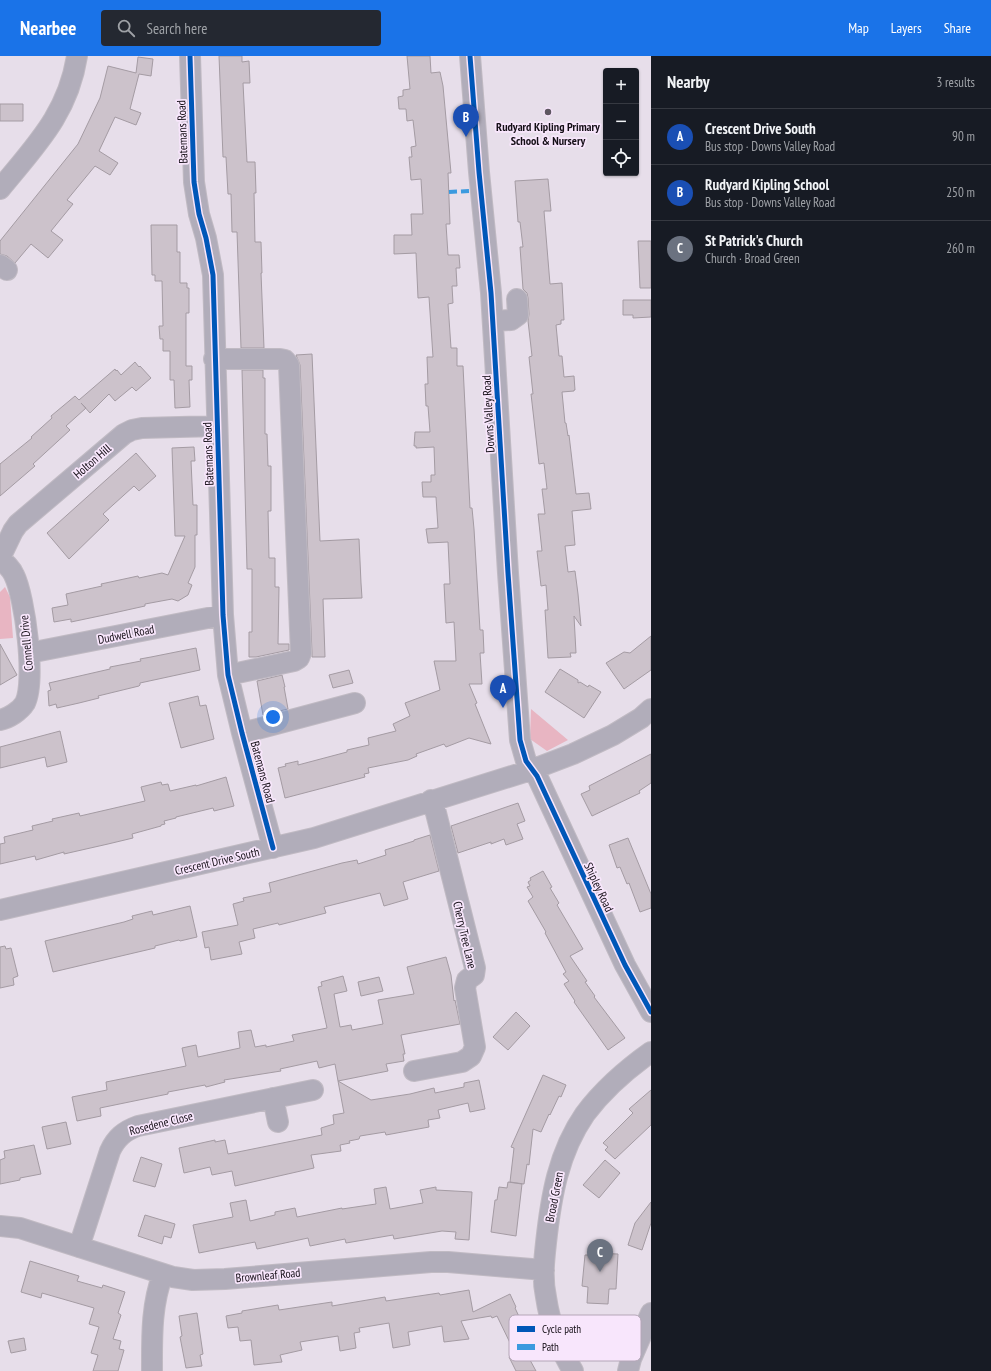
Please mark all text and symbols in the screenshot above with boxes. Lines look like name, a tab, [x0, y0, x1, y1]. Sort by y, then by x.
search box	[101, 10, 381, 46]
text: Nearbee	[20, 16, 77, 40]
icon: search	[115, 17, 137, 39]
text: Search here	[147, 19, 207, 38]
text: Map	[848, 19, 869, 37]
text: Layers	[891, 19, 922, 37]
text: Share	[944, 19, 971, 37]
map controls	[603, 68, 639, 176]
button: +	[603, 68, 639, 104]
text: Nearby	[667, 71, 710, 93]
text: 3 results	[936, 74, 975, 91]
street label: Batemans Road	[173, 100, 191, 164]
pin: B	[453, 104, 479, 137]
button: −	[603, 104, 639, 140]
marker: Rudyard Kipling Primary School & Nursery	[543, 107, 553, 117]
place label: Rudyard Kipling Primary School & Nursery	[496, 119, 600, 148]
text: Crescent Drive South	[705, 119, 816, 138]
text: A	[677, 128, 683, 145]
text: 90 m	[952, 128, 975, 145]
text: Bus stop · Downs Valley Road	[705, 138, 835, 155]
button: locate	[603, 140, 639, 176]
text: Rudyard Kipling School	[705, 175, 829, 194]
text: B	[677, 184, 683, 201]
text: 250 m	[946, 184, 975, 201]
text: Bus stop · Downs Valley Road	[705, 194, 835, 211]
text: St Patrick's Church	[705, 231, 803, 250]
text: C	[677, 240, 683, 257]
text: 260 m	[946, 240, 975, 257]
text: Church · Broad Green	[705, 250, 800, 267]
street label: Downs Valley Road	[478, 375, 498, 453]
street label: Batemans Road	[199, 422, 217, 486]
street label: Holton Hill	[70, 440, 114, 482]
street label: Connell Drive	[16, 615, 36, 671]
street label: Dudwell Road	[96, 621, 156, 647]
pin: A	[490, 675, 516, 708]
your location	[263, 707, 283, 727]
street label: Batemans Road	[248, 739, 278, 805]
street label: Crescent Drive South	[173, 844, 261, 878]
street label: Shipley Road	[581, 860, 617, 914]
street label: Cherry Tree Lane	[450, 900, 480, 970]
street label: Rosedene Close	[128, 1108, 194, 1138]
street label: Broad Green	[542, 1171, 566, 1223]
pin: C	[587, 1239, 613, 1272]
street label: Brownleaf Road	[235, 1265, 301, 1285]
legend	[509, 1315, 641, 1361]
text: Cycle path	[542, 1322, 581, 1336]
text: Path	[542, 1340, 559, 1354]

